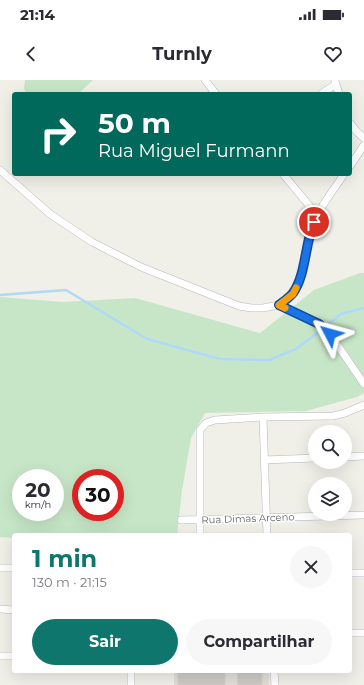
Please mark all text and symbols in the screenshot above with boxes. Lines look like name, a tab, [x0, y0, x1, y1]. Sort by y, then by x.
text: 21:14	[20, 5, 55, 24]
icon: back	[20, 43, 42, 65]
text: Turnly	[152, 43, 212, 65]
icon: heart	[322, 43, 344, 65]
text: 50 m	[98, 106, 171, 140]
icon: right	[32, 108, 84, 160]
text: Rua Miguel Furmann	[98, 140, 290, 162]
pin	[297, 205, 331, 239]
icon: arrive	[303, 211, 325, 233]
position arrow	[309, 313, 351, 355]
map controls	[308, 425, 352, 521]
button: search	[308, 425, 352, 469]
speed limit sign: 30	[72, 469, 124, 521]
button: layers	[308, 477, 352, 521]
text: 20	[25, 478, 51, 502]
text: km/h	[25, 498, 51, 511]
street label: Rua Dimas Arceno	[201, 510, 295, 527]
text: 1 min	[32, 544, 97, 573]
button: close	[290, 546, 332, 588]
text: 130 m · 21:15	[32, 574, 107, 590]
button: Sair	[32, 619, 178, 665]
button: Compartilhar	[186, 619, 332, 665]

